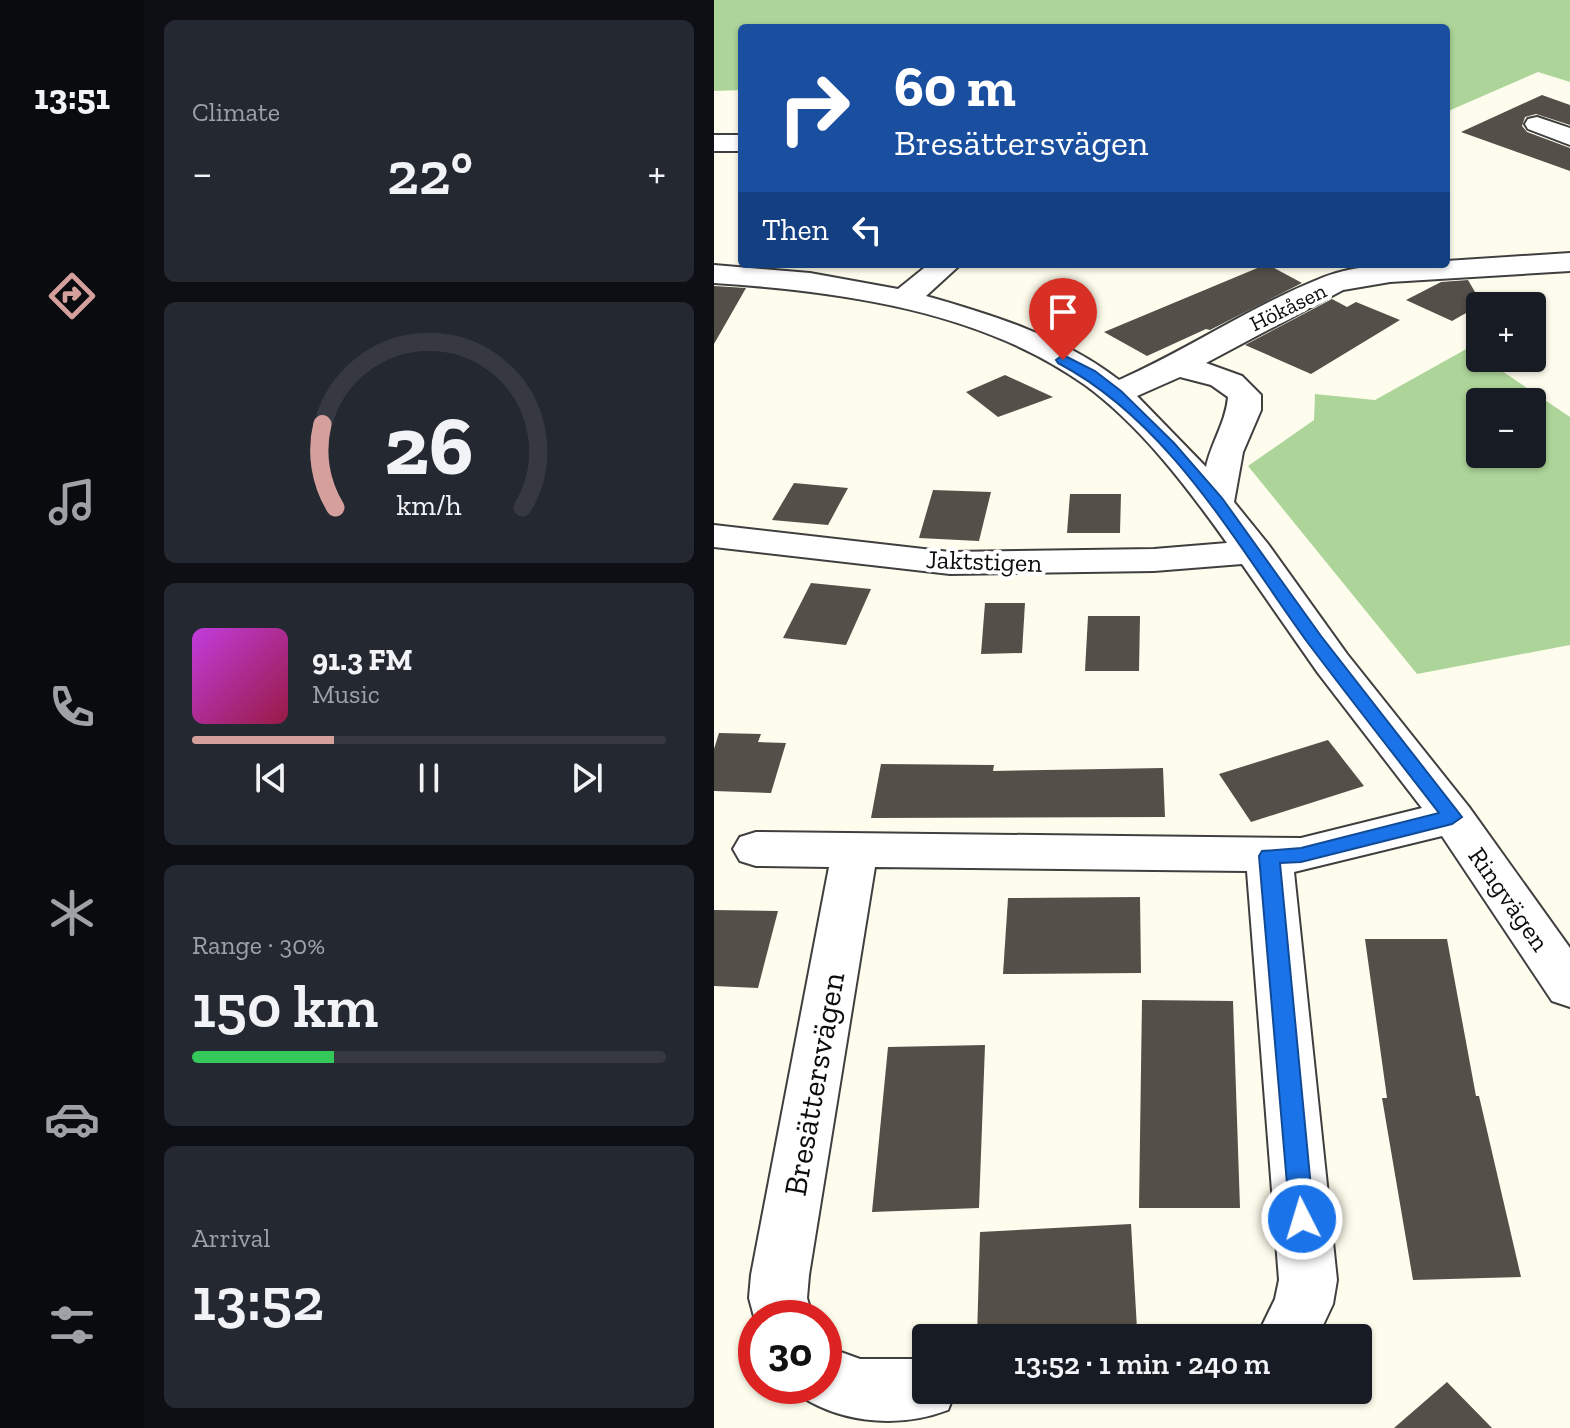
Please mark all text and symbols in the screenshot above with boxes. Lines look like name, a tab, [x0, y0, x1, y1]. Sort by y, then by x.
text: 60 m	[894, 53, 1016, 120]
icon: right	[762, 56, 866, 160]
text: 13:51	[34, 75, 110, 118]
text: Climate	[192, 96, 280, 128]
text: Bresättersvägen	[894, 121, 1148, 164]
text: 22°	[387, 137, 473, 209]
text: −	[192, 146, 213, 199]
text: +	[647, 146, 666, 199]
icon: left	[845, 208, 889, 252]
text: Then	[762, 212, 829, 248]
icon: directions	[44, 268, 100, 324]
street label: Hökåsen	[1245, 277, 1331, 337]
pin	[1029, 278, 1097, 360]
icon: arrive	[1041, 290, 1085, 334]
map controls	[1466, 292, 1546, 468]
button: +	[1466, 292, 1546, 372]
button: −	[1466, 388, 1546, 468]
text: 26	[384, 395, 474, 495]
icon: music	[44, 474, 100, 530]
text: km/h	[396, 489, 462, 523]
street label: Jaktstigen	[925, 543, 1043, 579]
text: 91.3 FM	[312, 642, 413, 678]
text: Music	[312, 678, 380, 710]
icon: phone	[44, 679, 100, 735]
icon: previous	[249, 756, 293, 800]
icon: pause	[407, 756, 451, 800]
icon: next	[565, 756, 609, 800]
street label: Ringvägen	[1462, 841, 1556, 957]
icon: climate	[44, 885, 100, 941]
text: Range · 30%	[192, 929, 325, 961]
street label: Bresättersvägen	[776, 969, 852, 1199]
text: 150 km	[192, 970, 378, 1042]
icon: car	[44, 1091, 100, 1147]
position arrow	[1260, 1177, 1344, 1261]
text: Arrival	[192, 1222, 270, 1254]
text: 13:52	[192, 1263, 324, 1335]
icon: filters	[44, 1297, 100, 1353]
speed limit sign: 30	[738, 1300, 842, 1404]
text: 13:52 · 1 min · 240 m	[1014, 1346, 1270, 1382]

